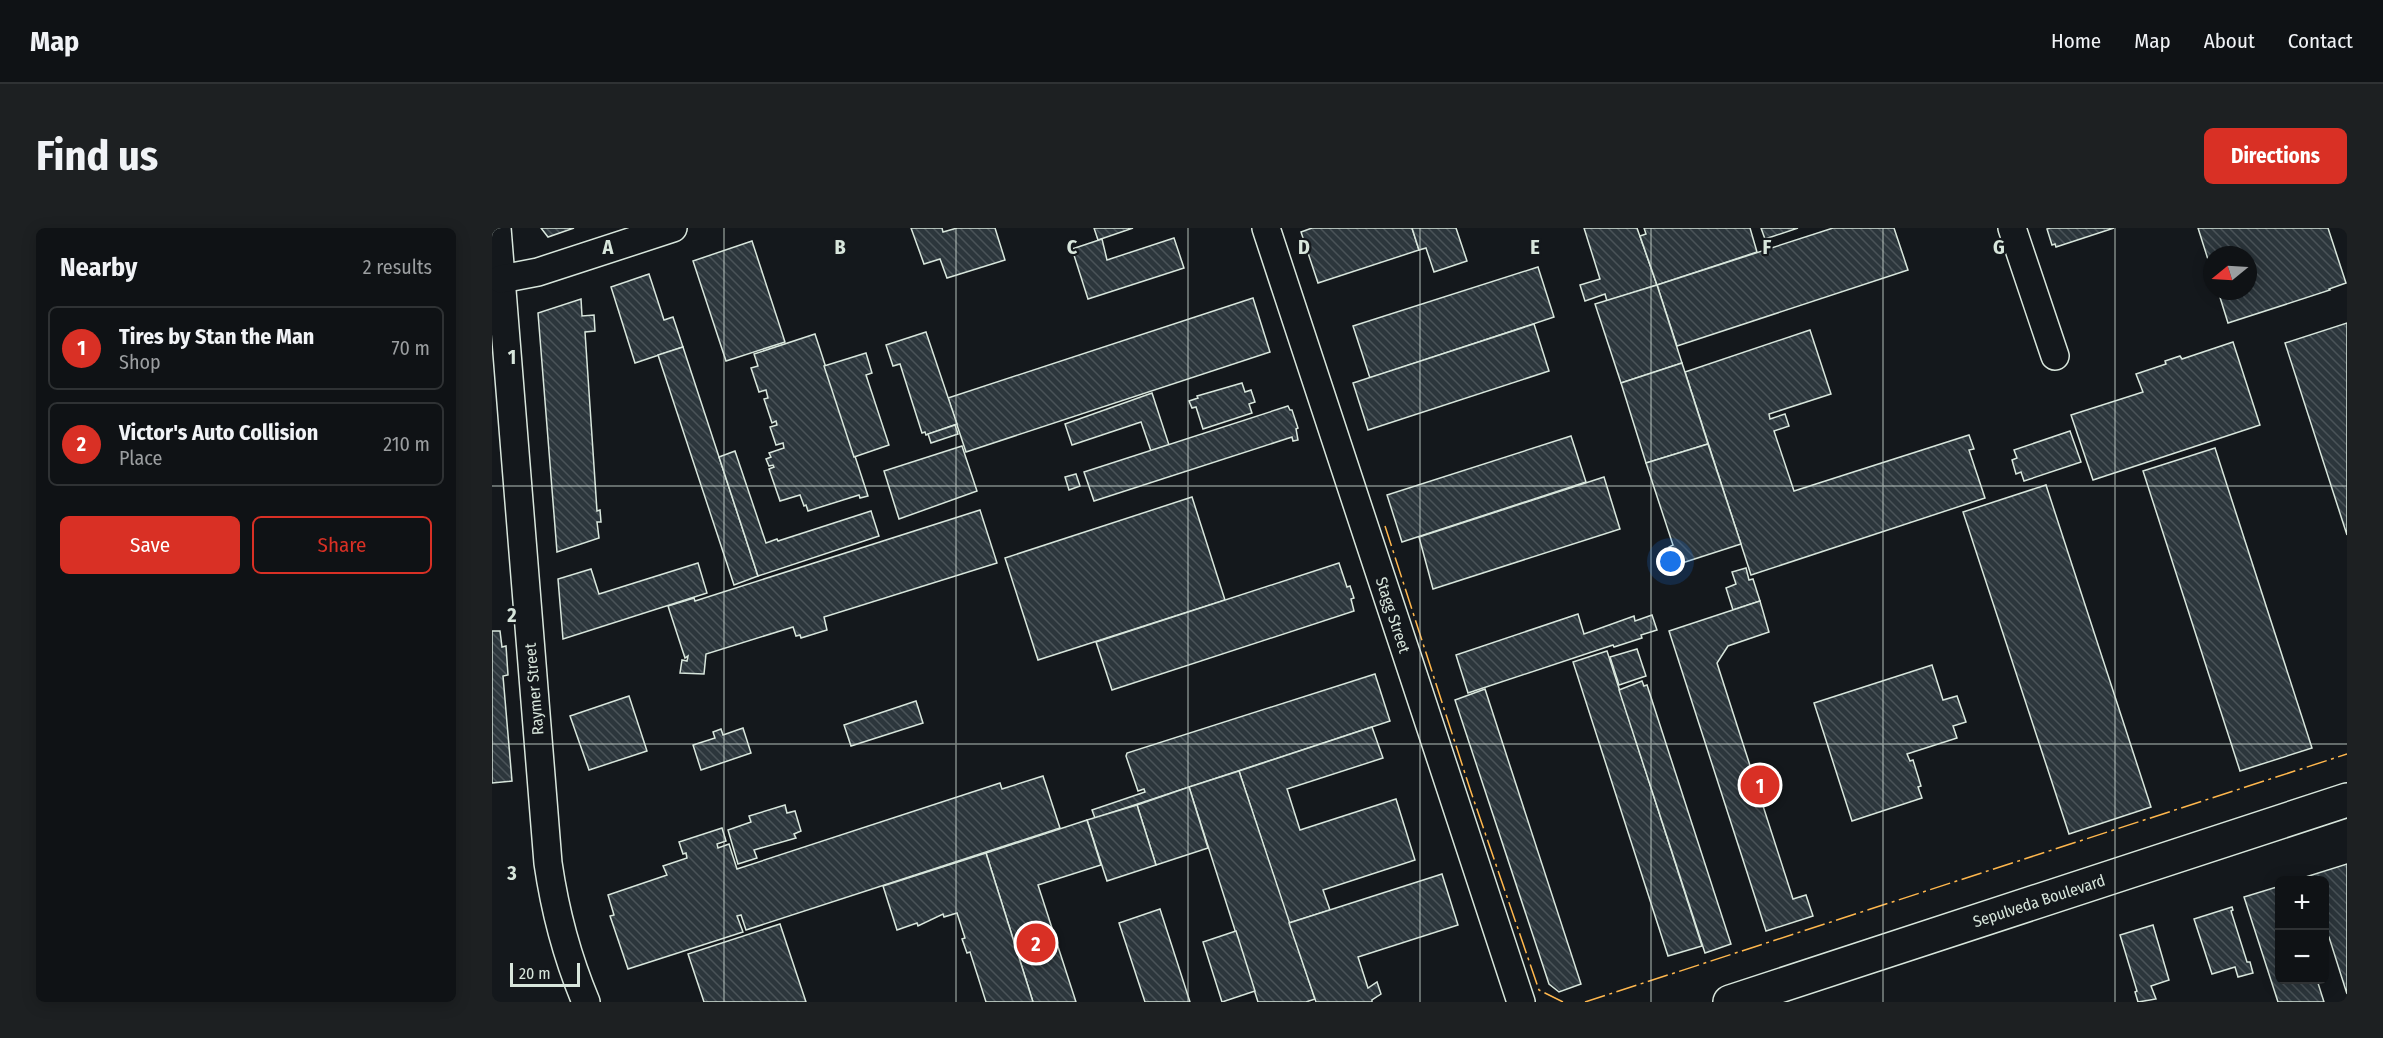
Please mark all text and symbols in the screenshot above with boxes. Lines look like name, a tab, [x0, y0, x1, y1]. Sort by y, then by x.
text: Map	[30, 25, 79, 58]
text: Home	[2051, 28, 2101, 54]
text: Map	[2134, 28, 2171, 54]
text: About	[2204, 28, 2255, 54]
text: Contact	[2288, 28, 2353, 54]
button: Directions	[2204, 128, 2347, 184]
text: Find us	[36, 131, 158, 181]
text: A	[602, 235, 615, 259]
text: B	[834, 235, 846, 259]
text: C	[1067, 235, 1078, 259]
text: D	[1298, 235, 1310, 259]
text: E	[1530, 235, 1540, 259]
text: F	[1763, 235, 1772, 259]
text: G	[1993, 235, 2005, 259]
north arrow	[2203, 246, 2257, 300]
text: Nearby	[60, 252, 137, 283]
text: 2 results	[363, 255, 432, 279]
text: Tires by Stan the Man	[119, 323, 314, 350]
text: 1	[77, 336, 86, 360]
text: 70 m	[392, 336, 430, 360]
text: 1	[508, 345, 516, 369]
text: Shop	[119, 350, 161, 374]
text: Victor's Auto Collision	[119, 419, 318, 446]
text: 2	[77, 432, 86, 456]
text: 210 m	[383, 432, 430, 456]
text: Place	[119, 446, 162, 470]
button: Save	[60, 516, 240, 574]
button: Share	[252, 516, 432, 574]
your location	[1656, 547, 1685, 576]
street label: Stagg Street	[1372, 575, 1414, 656]
text: 2	[506, 603, 517, 627]
street label: Raymer Street	[520, 641, 547, 736]
pin: 1	[1740, 762, 1780, 808]
text: 3	[506, 861, 517, 885]
street label: Sepulveda Boulevard	[1970, 871, 2108, 931]
map controls	[2275, 876, 2329, 984]
button: +	[2275, 876, 2329, 930]
pin: 2	[1016, 920, 1056, 966]
button: −	[2275, 930, 2329, 984]
scale bar	[510, 960, 580, 988]
text: 20 m	[519, 964, 550, 983]

